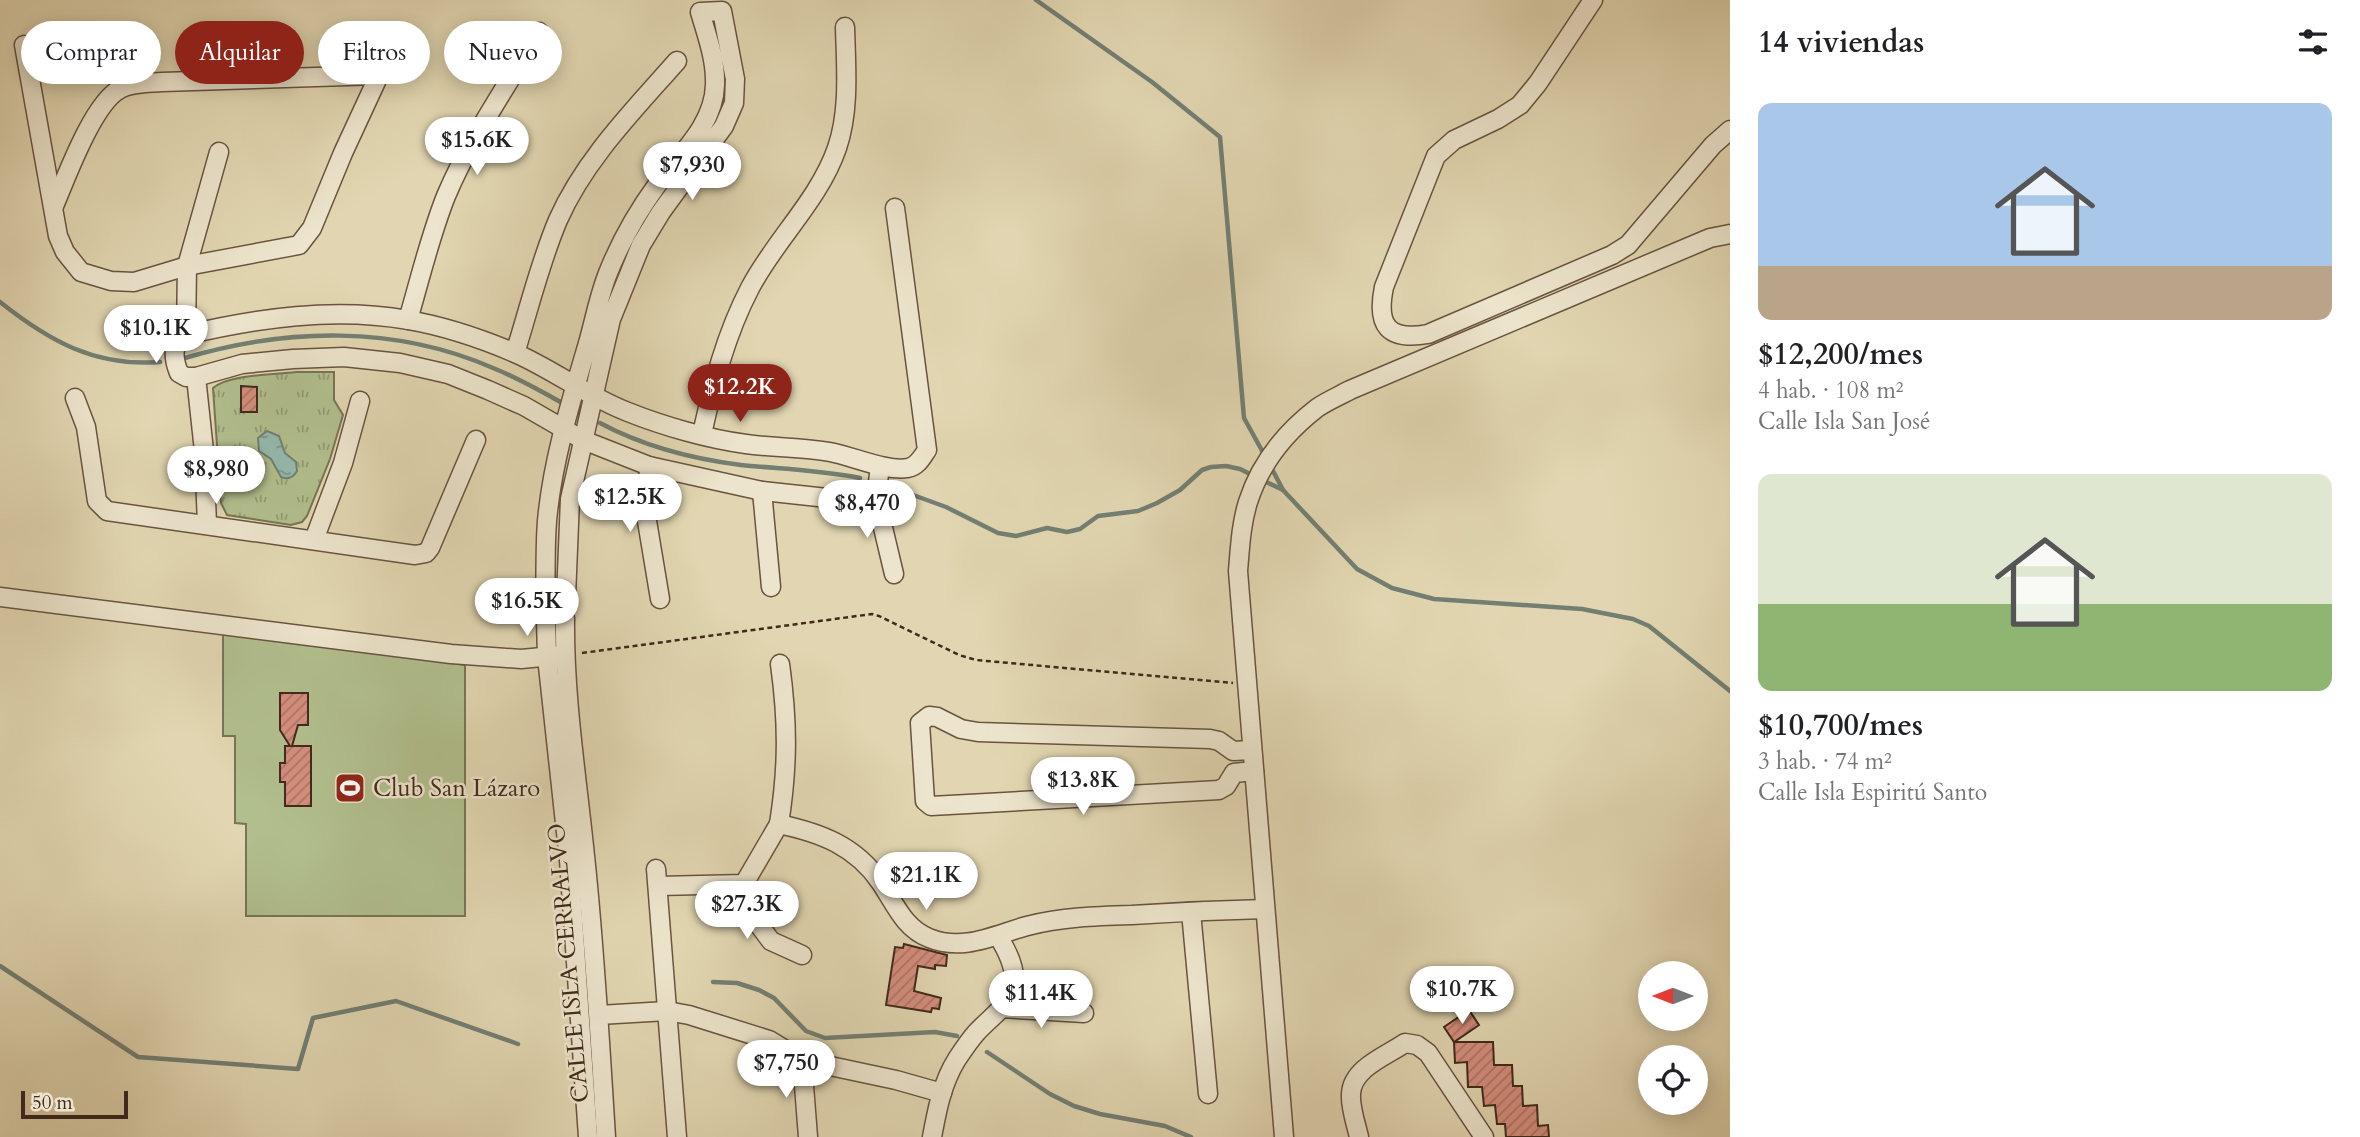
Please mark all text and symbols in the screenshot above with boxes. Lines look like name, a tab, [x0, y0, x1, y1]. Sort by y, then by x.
chip: Comprar	[21, 21, 161, 84]
chip: Alquilar	[175, 21, 304, 84]
chip: Filtros	[318, 21, 430, 84]
chip: Nuevo	[444, 21, 562, 84]
text: 14 viviendas	[1758, 22, 1924, 63]
icon: filters	[2294, 23, 2332, 61]
pin: $15.6K	[420, 118, 534, 177]
text: $15.6K	[441, 124, 513, 155]
pin: $7,930	[635, 142, 749, 202]
icon: home	[1982, 148, 2108, 274]
text: $7,930	[659, 149, 725, 180]
pin: $10.1K	[99, 306, 213, 365]
text: $10.1K	[120, 312, 192, 343]
text: $12,200/mes	[1758, 334, 1923, 375]
pin: $12.2K	[683, 364, 797, 424]
text: $12.2K	[704, 371, 776, 402]
text: 4 hab. · 108 m²	[1758, 375, 1904, 406]
text: Calle Isla San José	[1758, 406, 1930, 437]
pin: $8,980	[159, 447, 273, 506]
text: $8,980	[183, 453, 249, 484]
pin: $12.5K	[573, 475, 687, 534]
pin: $8,470	[810, 480, 924, 540]
text: $12.5K	[594, 481, 666, 512]
text: $8,470	[834, 487, 900, 518]
icon: home	[1982, 519, 2108, 645]
pin: $16.5K	[470, 578, 584, 638]
text: $16.5K	[491, 585, 563, 616]
text: $10,700/mes	[1758, 705, 1923, 746]
text: 3 hab. · 74 m²	[1758, 746, 1892, 777]
pin: $13.8K	[1026, 758, 1140, 817]
text: $13.8K	[1047, 764, 1119, 795]
sports icon: Club San Lázaro	[333, 771, 367, 805]
place label: Club San Lázaro	[373, 772, 540, 805]
text: Calle Isla Espiritú Santo	[1758, 777, 1987, 808]
street label: CALLE ISLA CERRALVO	[540, 822, 597, 1104]
pin: $21.1K	[869, 852, 983, 912]
text: $21.1K	[890, 859, 962, 890]
pin: $27.3K	[690, 881, 804, 941]
text: $27.3K	[711, 888, 783, 919]
north arrow	[1638, 961, 1708, 1031]
map controls	[1638, 961, 1708, 1115]
pin: $10.7K	[1405, 967, 1519, 1026]
pin: $11.4K	[984, 970, 1098, 1030]
text: $10.7K	[1426, 973, 1498, 1004]
text: $11.4K	[1005, 977, 1077, 1008]
pin: $7,750	[729, 1040, 843, 1100]
button: locate	[1638, 1045, 1708, 1115]
text: $7,750	[753, 1047, 819, 1078]
scale bar	[21, 1088, 128, 1120]
text: 50 m	[32, 1090, 73, 1116]

